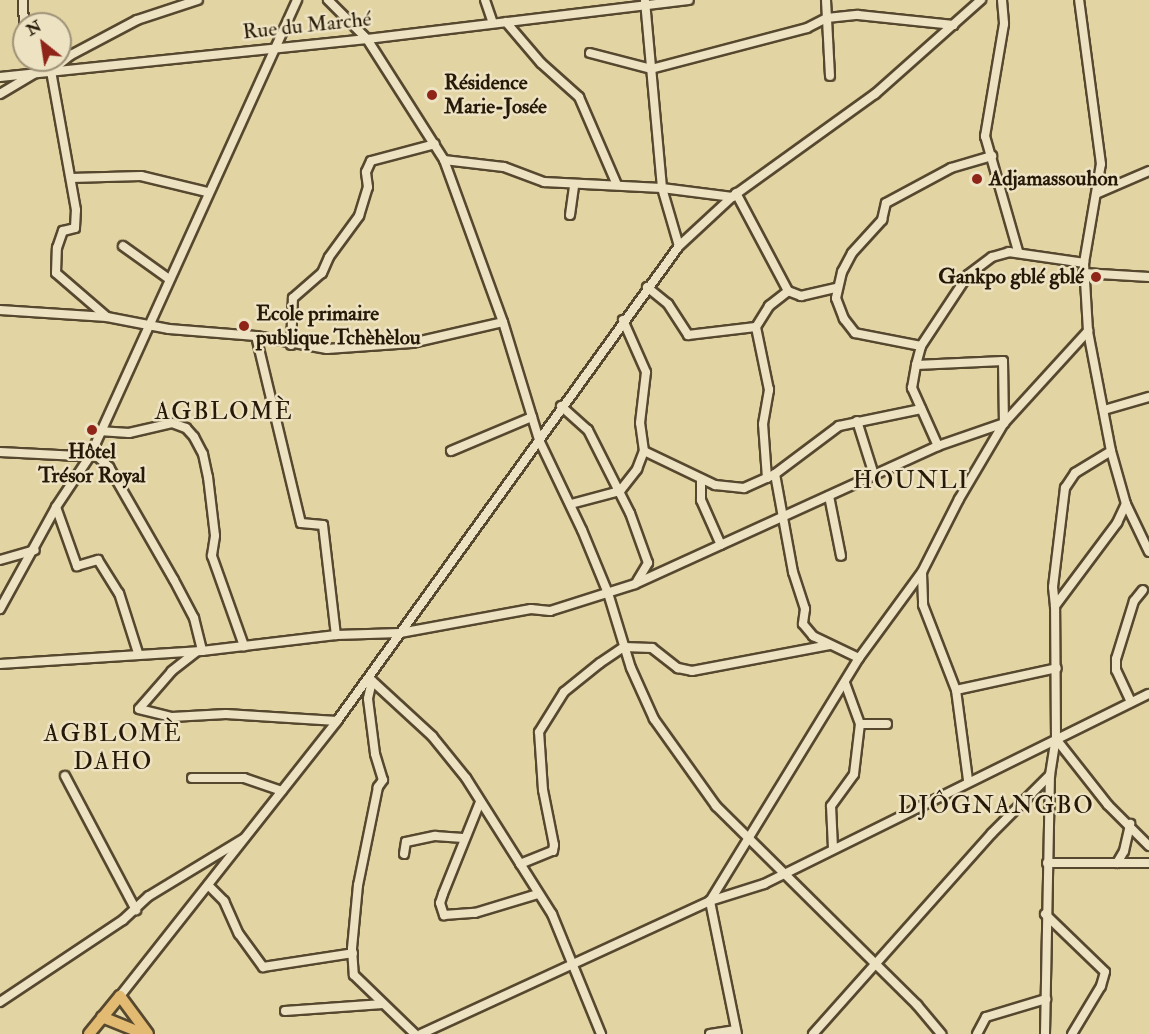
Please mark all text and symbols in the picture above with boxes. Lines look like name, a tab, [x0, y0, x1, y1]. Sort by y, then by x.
street label: Rue du Marché	[241, 7, 373, 45]
north arrow	[12, 12, 72, 72]
text: N	[23, 16, 45, 40]
place label: Résidence Marie-Josée	[444, 70, 547, 120]
marker: Résidence Marie-Josée	[425, 88, 439, 102]
place label: Adjamassouhon	[989, 166, 1118, 192]
marker: Adjamassouhon	[970, 172, 984, 186]
place label: Gankpo gblé gblé	[938, 264, 1084, 290]
marker: Gankpo gblé gblé	[1089, 270, 1103, 284]
place label: Ecole primaire publique Tchèhèlou	[256, 301, 421, 351]
marker: Ecole primaire publique Tchèhèlou	[237, 319, 251, 333]
district label: AGBLOMÈ	[155, 398, 293, 426]
marker: Hôtel Trésor Royal	[85, 423, 99, 437]
place label: Hôtel Trésor Royal	[38, 439, 146, 489]
district label: HOUNLI	[853, 467, 969, 495]
district label: AGBLOMÈ DAHO	[44, 720, 182, 776]
district label: DJÔGNANGBO	[898, 792, 1094, 820]

